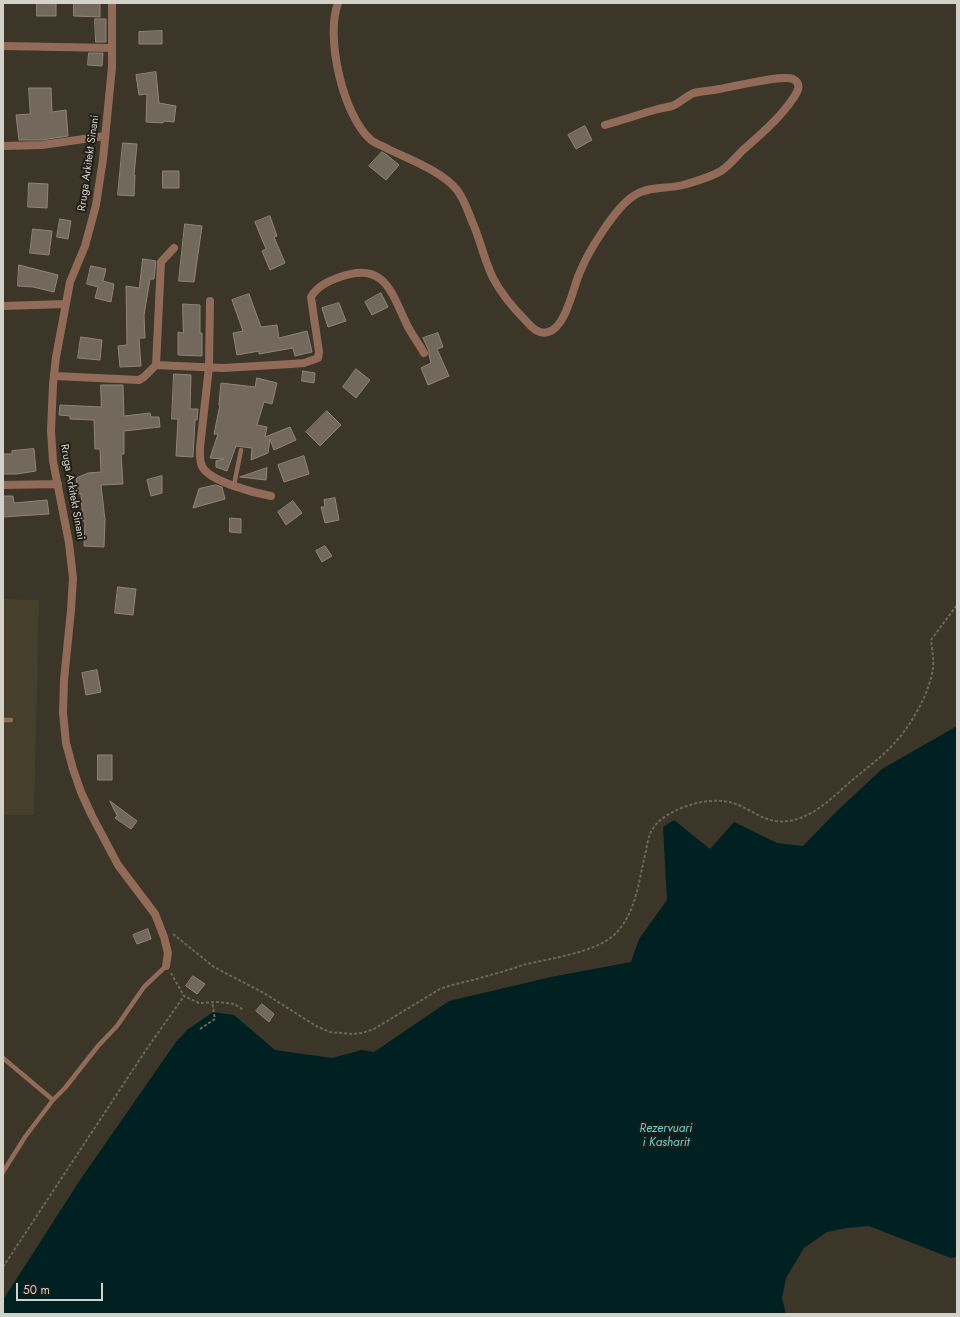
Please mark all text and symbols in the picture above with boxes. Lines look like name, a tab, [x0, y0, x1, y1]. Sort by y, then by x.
street label: Rruga Arkitekt Sinani	[76, 114, 102, 212]
street label: Rruga Arkitekt Sinani	[57, 443, 87, 541]
water label: Rezervuari i Kasharit	[640, 1122, 692, 1150]
scale bar	[18, 1275, 105, 1301]
text: 50 m	[23, 1281, 50, 1299]

